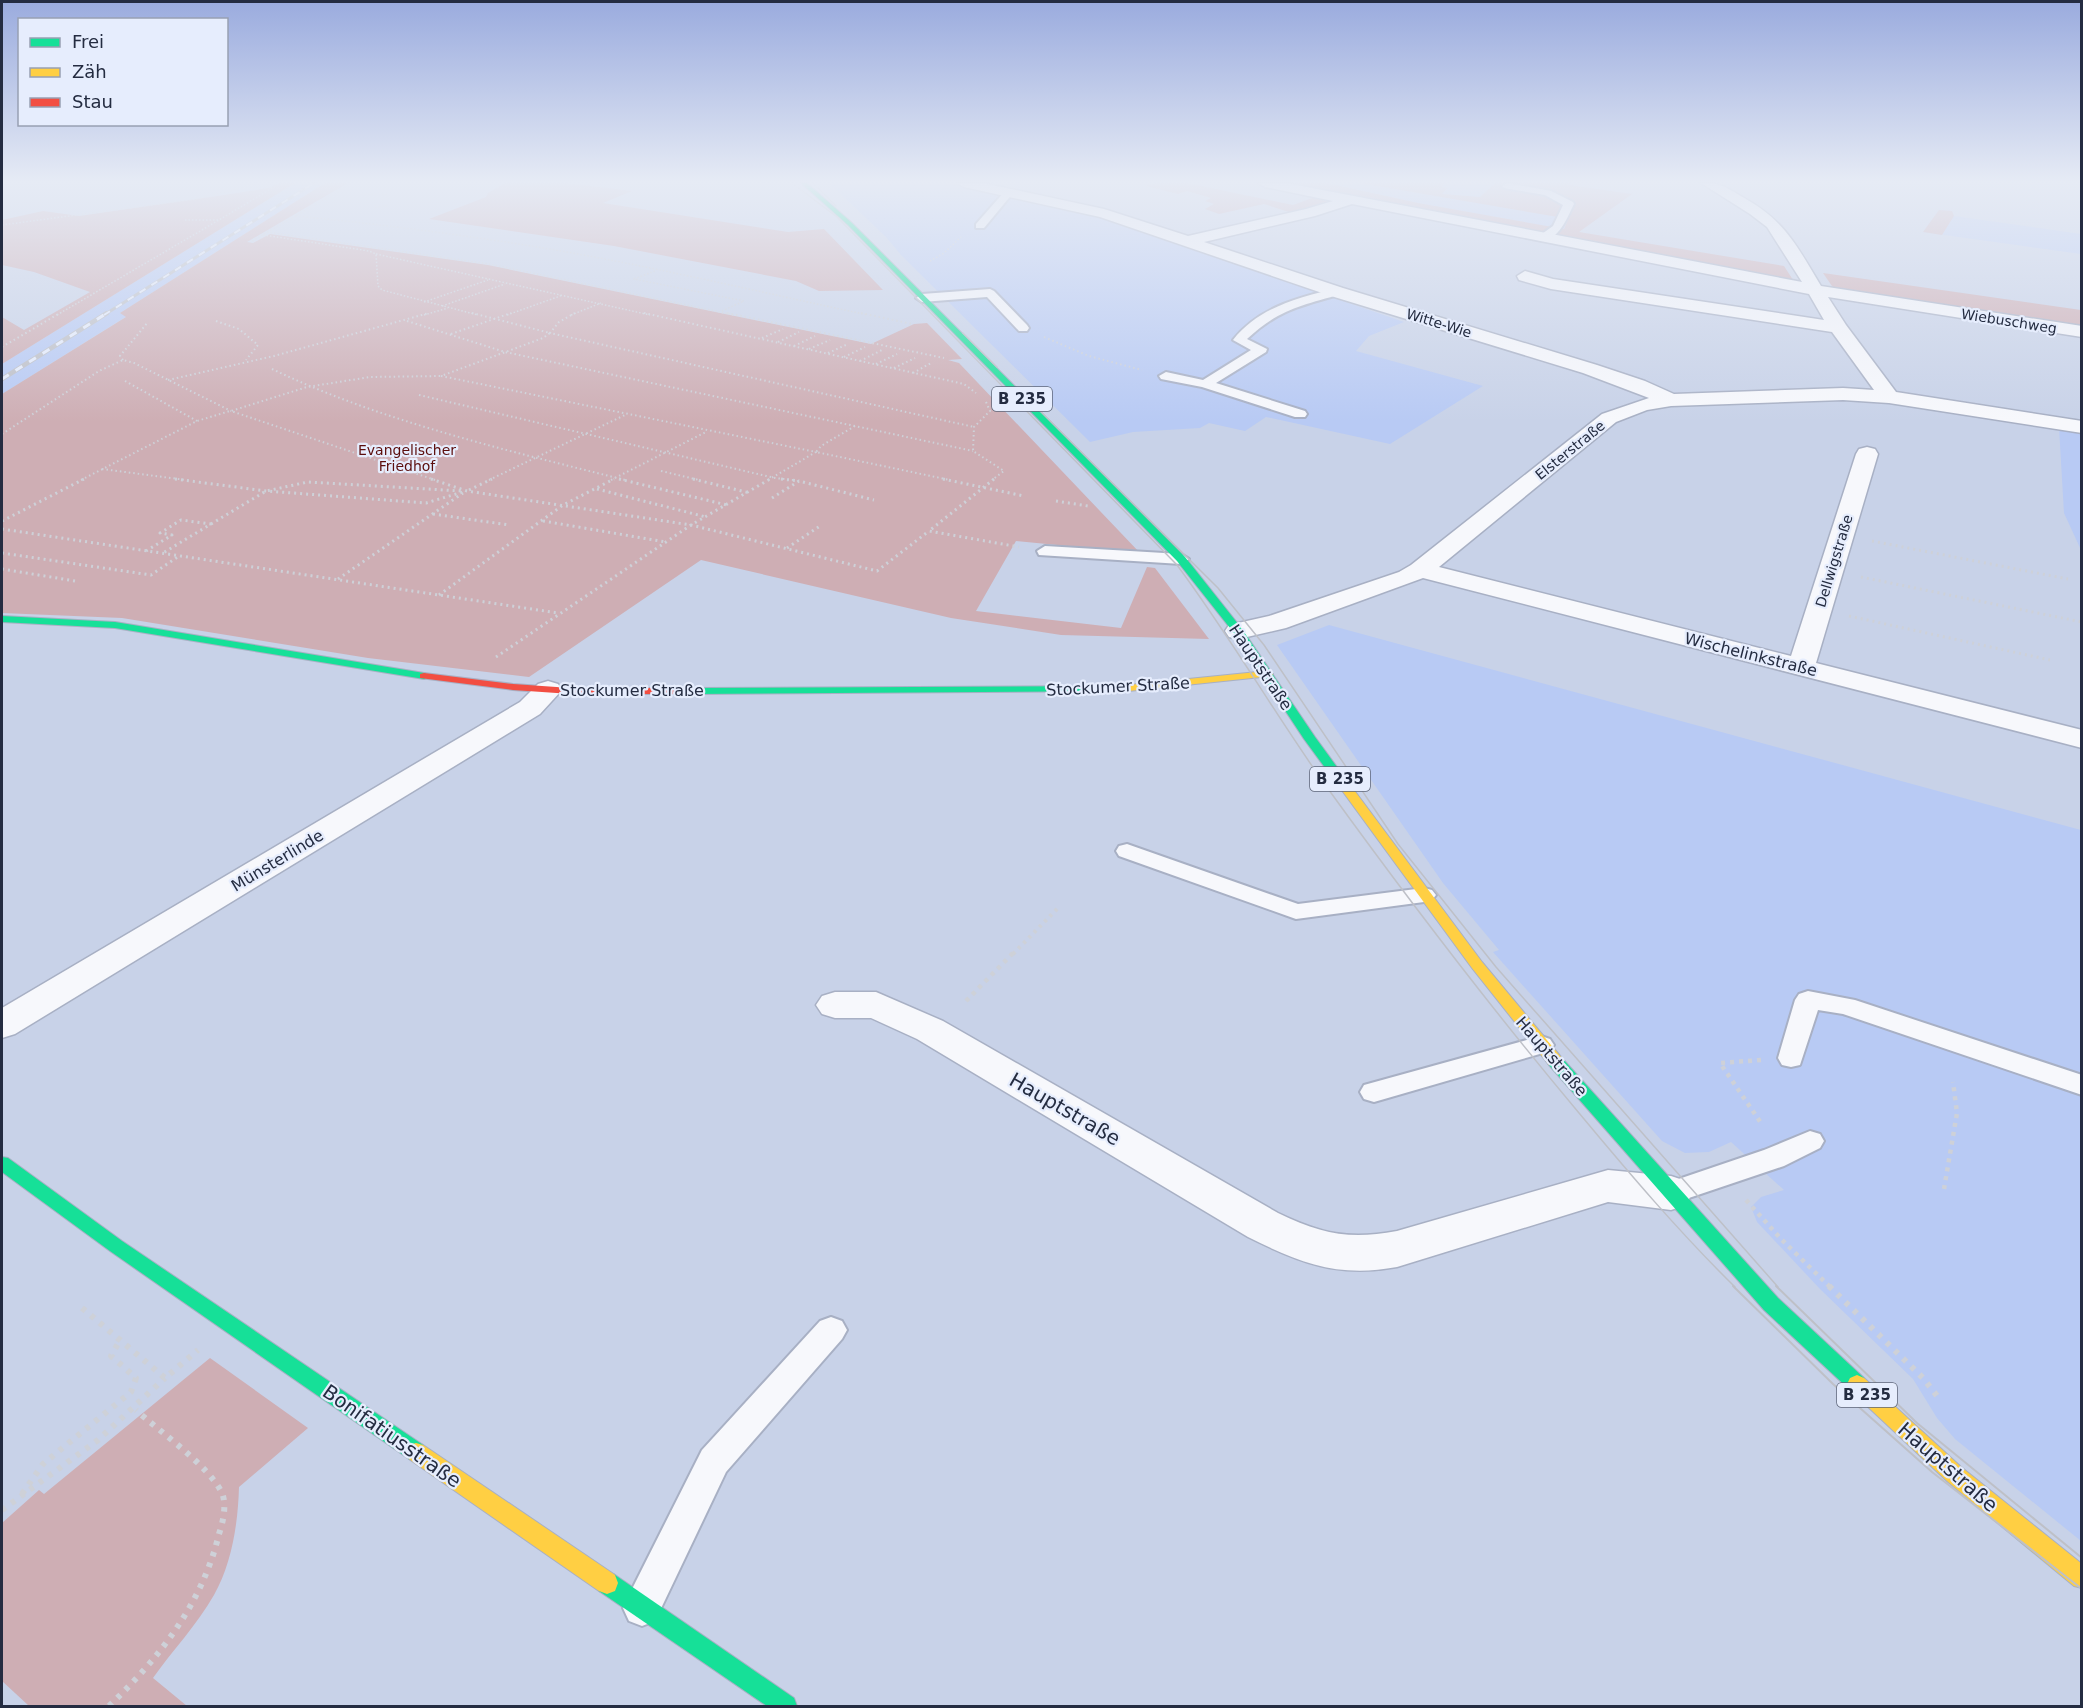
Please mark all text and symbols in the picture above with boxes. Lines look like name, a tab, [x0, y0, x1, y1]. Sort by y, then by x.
legend	[18, 18, 228, 126]
text: Frei	[72, 31, 104, 52]
text: Zäh	[72, 61, 107, 82]
text: Stau	[72, 91, 113, 112]
street label: Witte-Wie	[1404, 305, 1474, 341]
street label: Wiebuschweg	[1960, 306, 2058, 336]
road number: B 235	[992, 387, 1052, 411]
street label: Elsterstraße	[1532, 417, 1608, 483]
park label: Evangelischer Friedhof	[358, 442, 456, 474]
street label: Dellwigstraße	[1812, 513, 1856, 609]
street label: Hauptstraße	[1225, 621, 1296, 714]
street label: Wischelinkstraße	[1682, 629, 1819, 680]
street label: Stockumer Straße	[1046, 673, 1190, 700]
street label: Stockumer Straße	[560, 681, 704, 700]
road number: B 235	[1310, 767, 1370, 791]
street label: Münsterlinde	[228, 825, 327, 895]
street label: Hauptstraße	[1512, 1013, 1591, 1100]
street label: Hauptstraße	[1005, 1068, 1125, 1150]
street label: Bonifatiusstraße	[318, 1379, 466, 1493]
road number: B 235	[1837, 1383, 1897, 1407]
street label: Hauptstraße	[1893, 1417, 2003, 1517]

